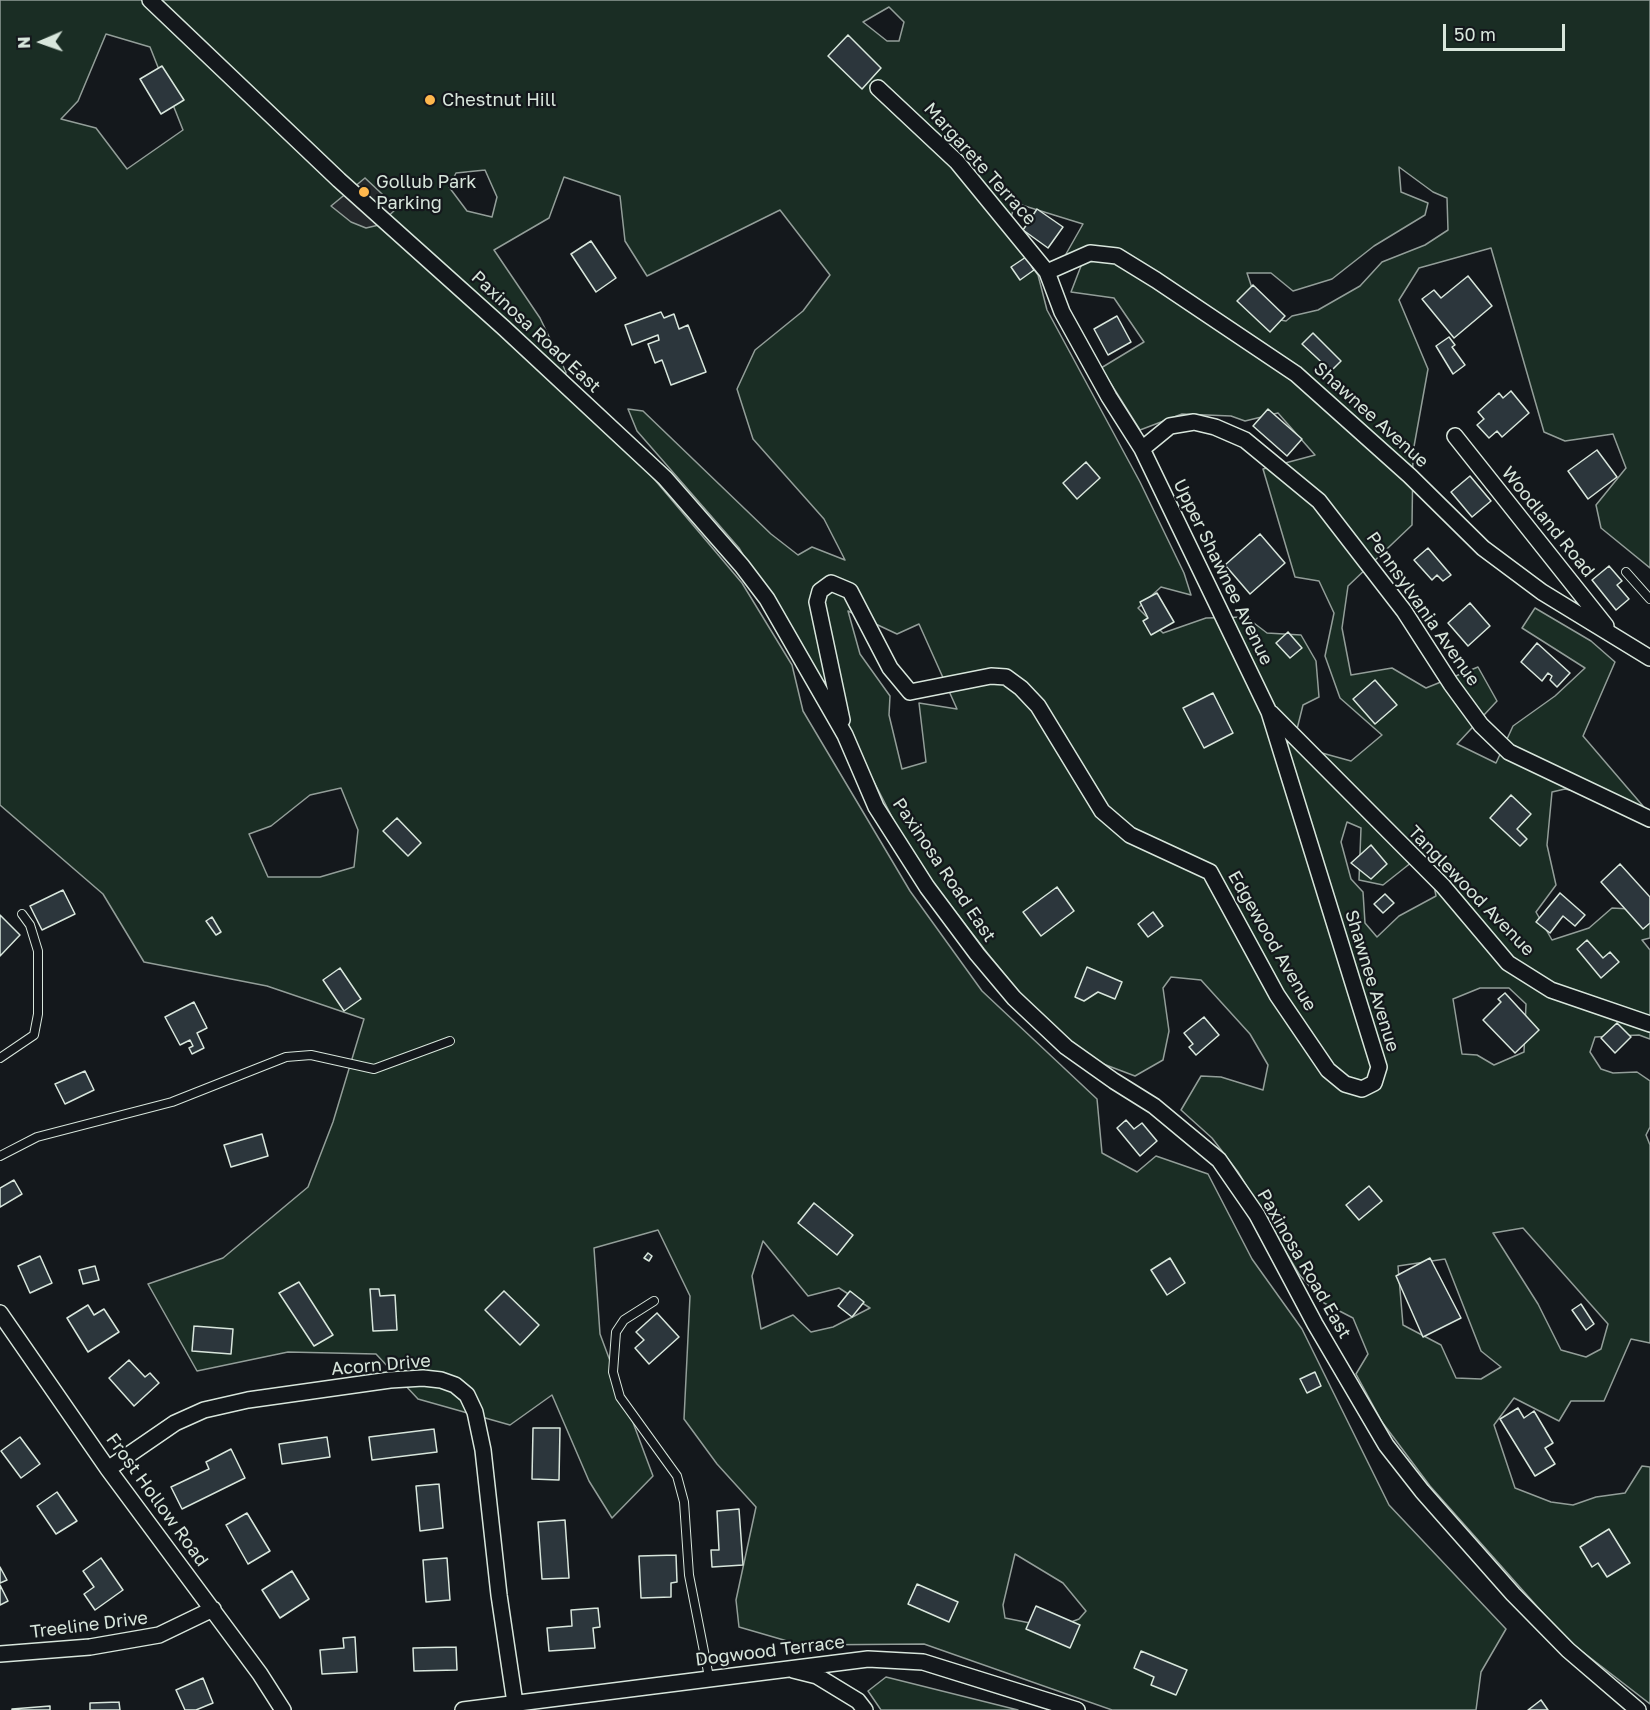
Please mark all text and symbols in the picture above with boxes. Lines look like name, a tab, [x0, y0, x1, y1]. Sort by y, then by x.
north arrow	[12, 12, 72, 72]
scale bar	[1446, 12, 1568, 50]
text: 50 m	[1454, 23, 1496, 45]
text: N	[14, 36, 34, 49]
place label: Chestnut Hill	[442, 89, 556, 111]
marker: Chestnut Hill	[423, 93, 437, 107]
street label: Margarete Terrace	[919, 98, 1041, 230]
place label: Gollub Park Parking	[376, 171, 476, 213]
marker: Gollub Park Parking	[357, 185, 371, 199]
street label: Paxinosa Road East	[467, 267, 605, 397]
street label: Shawnee Avenue	[1309, 358, 1433, 472]
street label: Woodland Road	[1497, 462, 1599, 582]
street label: Upper Shawnee Avenue	[1168, 475, 1278, 669]
street label: Pennsylvania Avenue	[1362, 528, 1484, 690]
street label: Paxinosa Road East	[888, 794, 1000, 946]
street label: Tanglewood Avenue	[1403, 821, 1539, 961]
street label: Edgewood Avenue	[1223, 867, 1321, 1015]
street label: Shawnee Avenue	[1340, 907, 1404, 1055]
street label: Paxinosa Road East	[1252, 1185, 1356, 1343]
street label: Acorn Drive	[330, 1350, 432, 1380]
street label: Frost Hollow Road	[101, 1429, 213, 1571]
street label: Treeline Drive	[29, 1607, 149, 1643]
street label: Dogwood Terrace	[694, 1631, 846, 1671]

